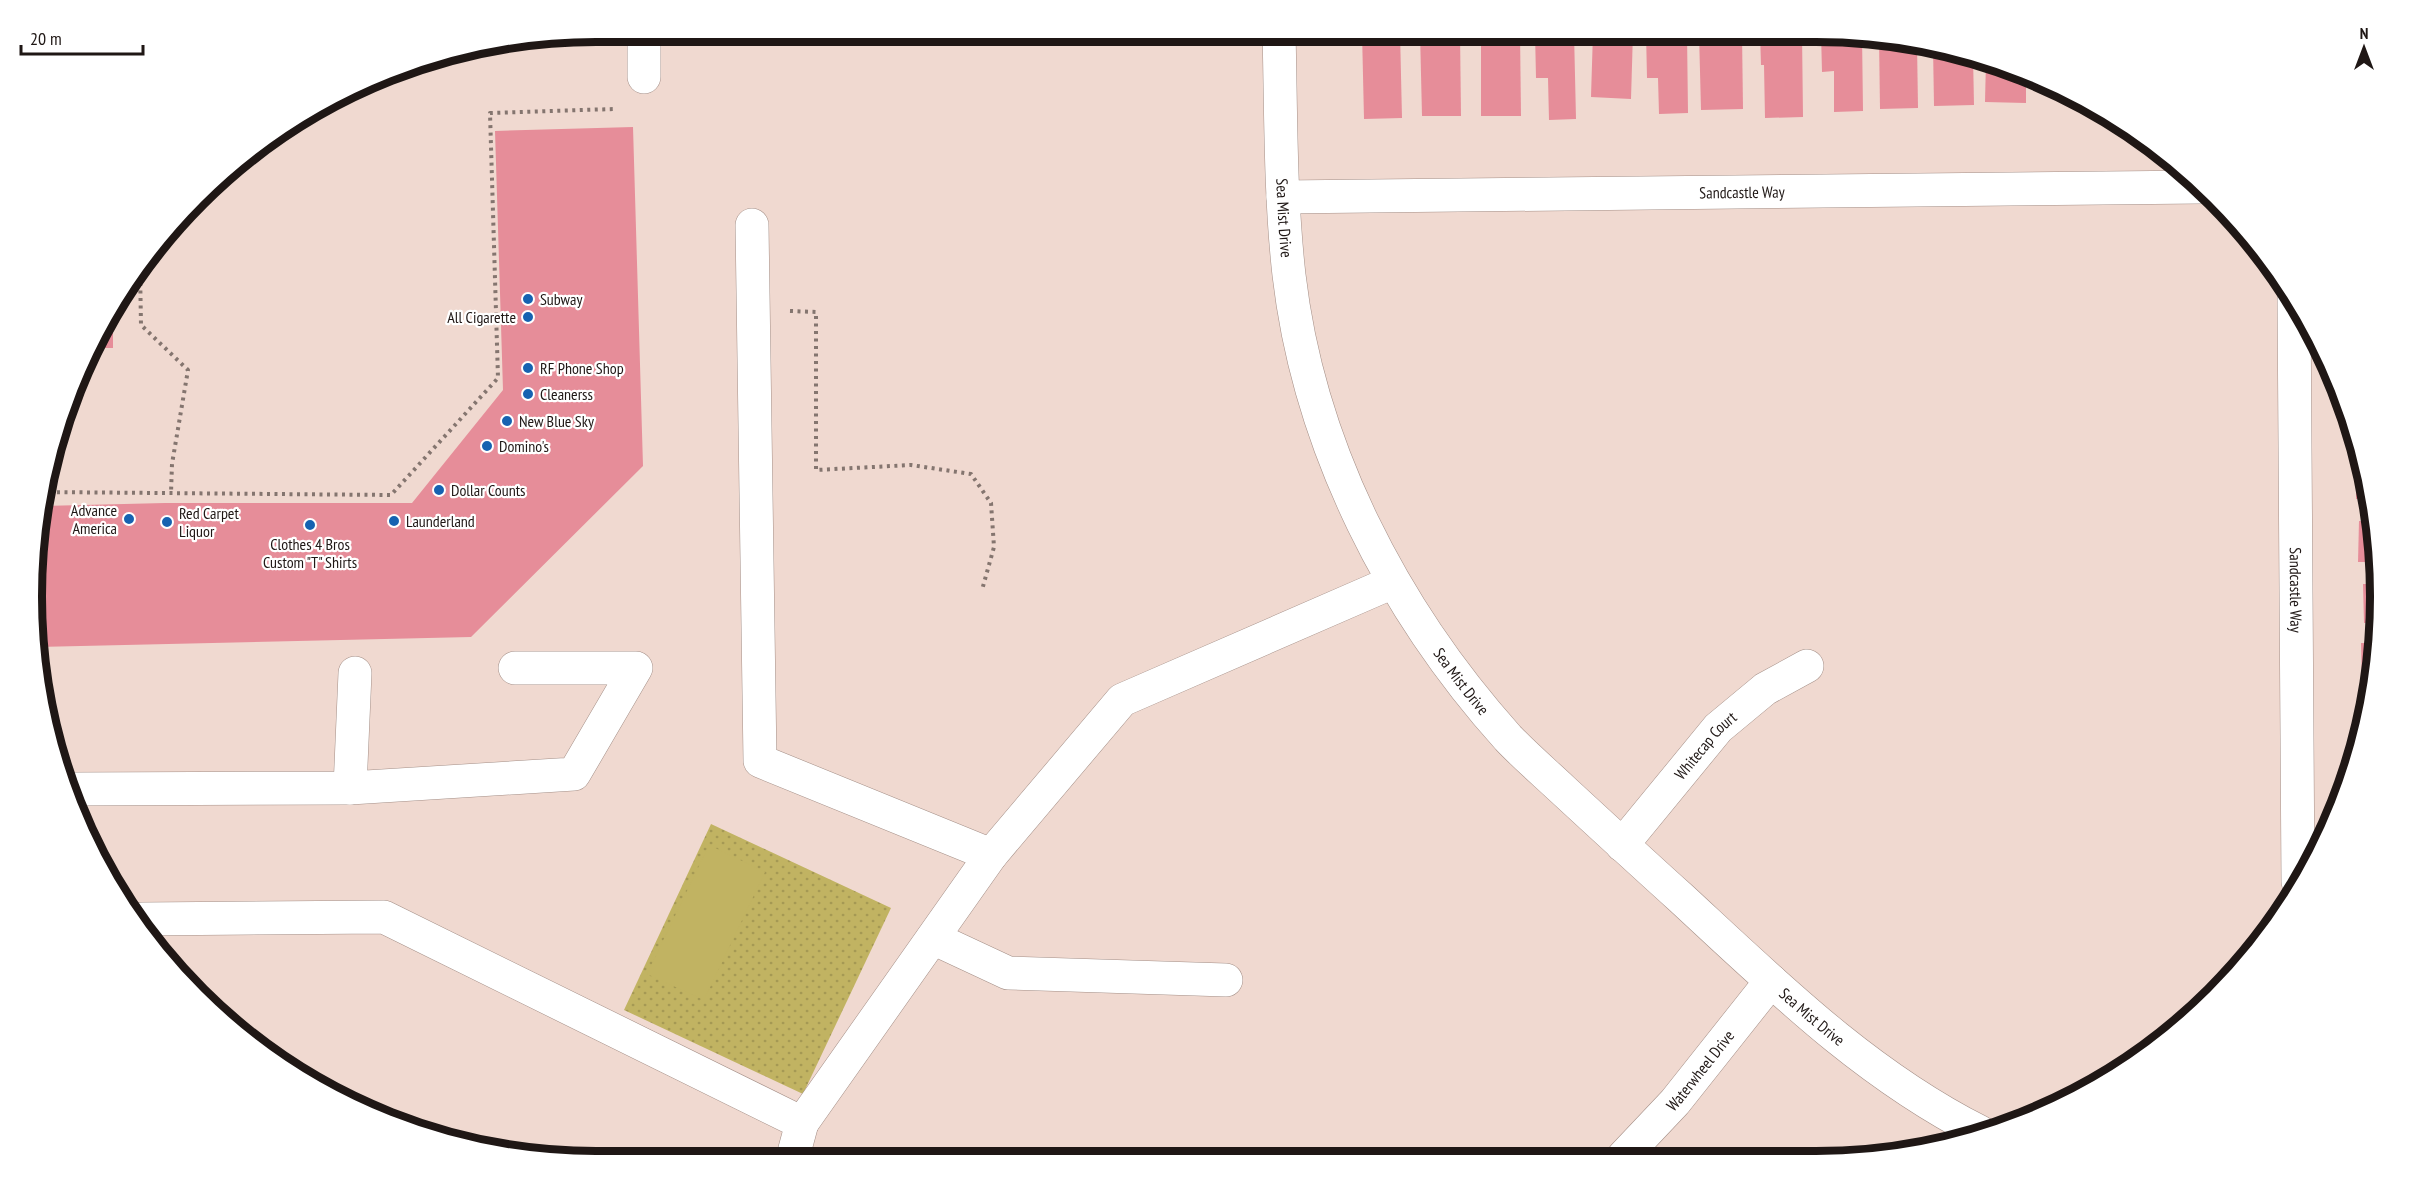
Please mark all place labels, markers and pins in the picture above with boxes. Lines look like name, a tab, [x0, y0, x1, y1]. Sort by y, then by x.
place label: Subway	[540, 289, 582, 309]
marker: Subway	[521, 292, 535, 306]
place label: All Cigarette	[447, 307, 516, 327]
marker: All Cigarette	[521, 310, 535, 324]
place label: RF Phone Shop	[540, 358, 624, 378]
marker: RF Phone Shop	[521, 361, 535, 375]
place label: Cleanerss	[540, 384, 593, 404]
marker: Cleanerss	[521, 387, 535, 401]
place label: New Blue Sky	[519, 411, 594, 431]
marker: New Blue Sky	[500, 414, 514, 428]
place label: Domino's	[499, 436, 549, 456]
marker: Domino's	[480, 439, 494, 453]
place label: Dollar Counts	[451, 480, 526, 500]
marker: Dollar Counts	[432, 483, 446, 497]
place label: Advance America	[71, 500, 117, 538]
place label: Red Carpet Liquor	[179, 503, 239, 541]
place label: Launderland	[406, 511, 475, 531]
marker: Advance America	[122, 512, 136, 526]
marker: Launderland	[387, 514, 401, 528]
marker: Red Carpet Liquor	[160, 515, 174, 529]
marker: Clothes 4 Bros Custom "T" Shirts	[303, 518, 317, 532]
place label: Clothes 4 Bros Custom "T" Shirts	[263, 534, 357, 572]

